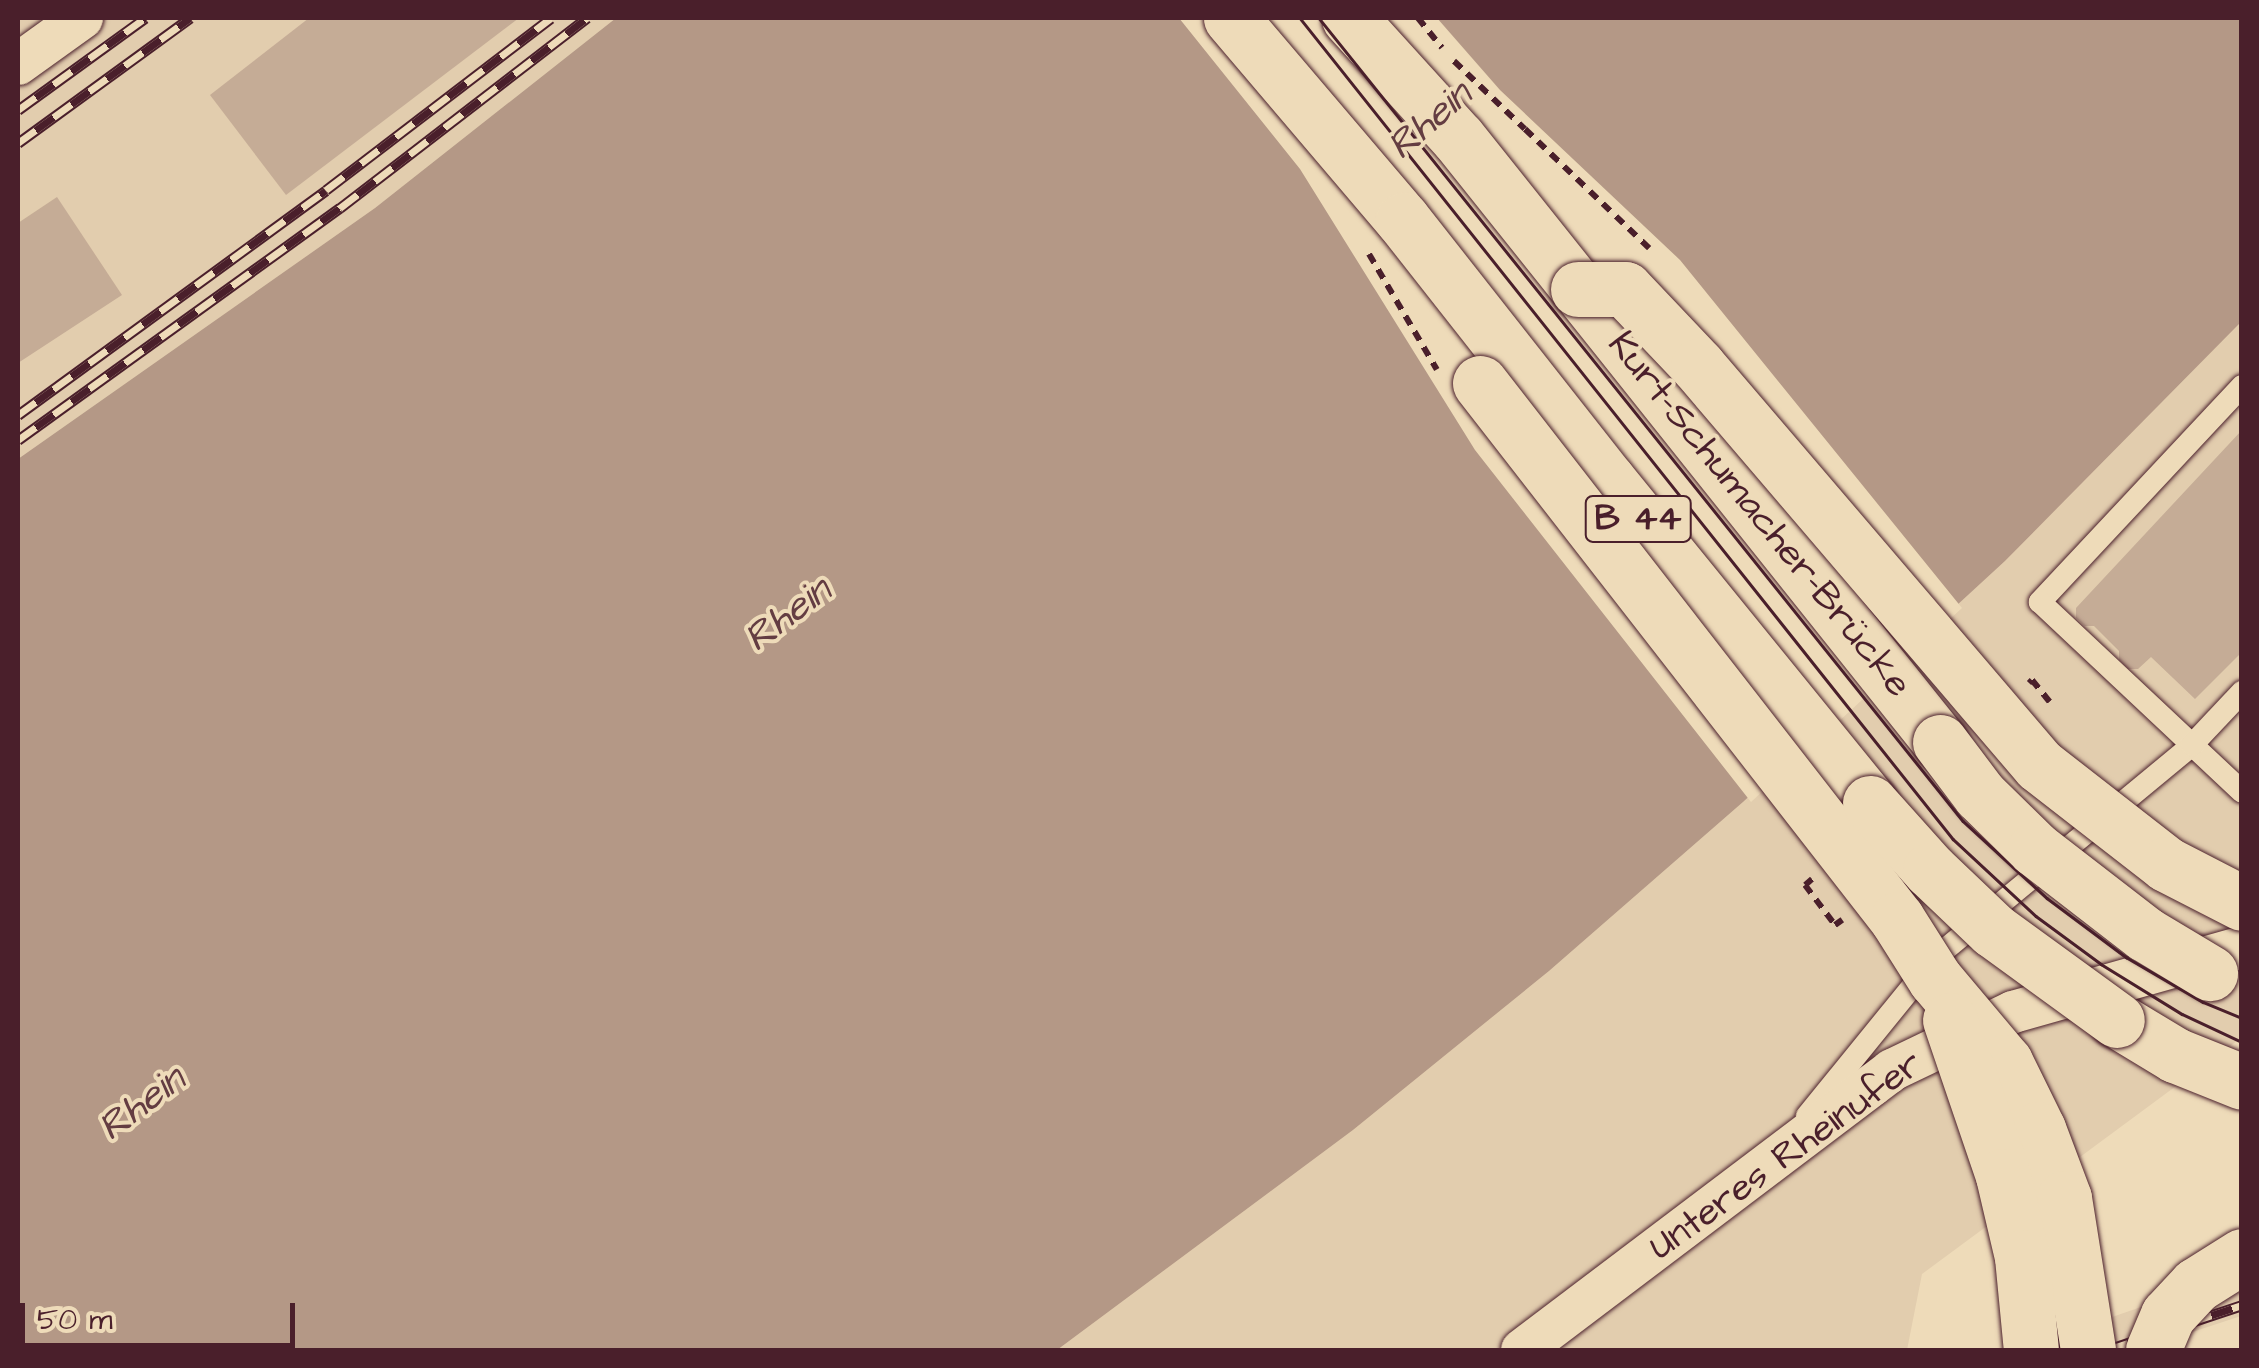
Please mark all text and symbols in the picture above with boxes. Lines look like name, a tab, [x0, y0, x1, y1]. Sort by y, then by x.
water label: Rhein	[1378, 71, 1482, 171]
street label: Kurt-Schumacher-Brücke	[1597, 323, 1921, 707]
road number: B 44	[1583, 489, 1693, 549]
water label: Rhein	[735, 567, 841, 663]
street label: Unteres Rheinufer	[1640, 1042, 1932, 1270]
water label: Rhein	[89, 1056, 195, 1152]
scale bar	[25, 1283, 300, 1345]
text: 50 m	[37, 1299, 113, 1341]

